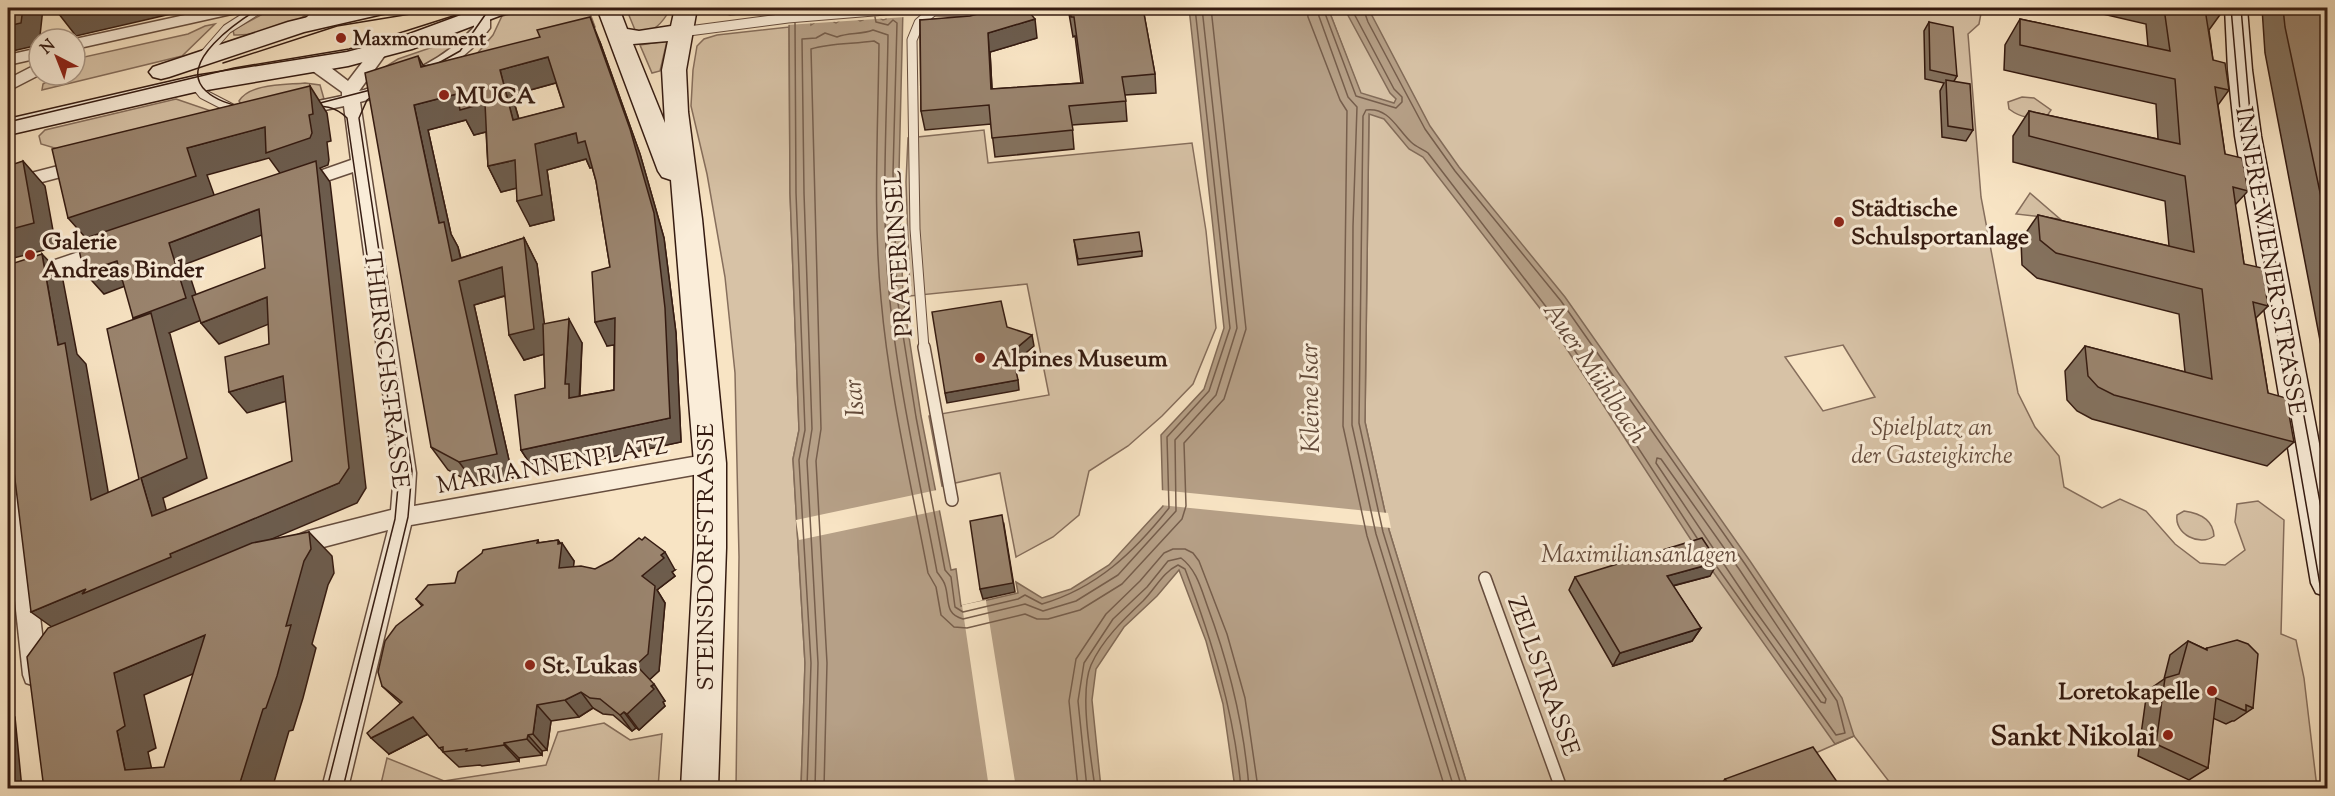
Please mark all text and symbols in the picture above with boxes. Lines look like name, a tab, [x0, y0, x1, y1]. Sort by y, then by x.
place label: Maxmonument	[353, 26, 486, 55]
north arrow	[27, 27, 87, 87]
marker: Maxmonument	[334, 31, 348, 45]
text: N	[36, 35, 61, 61]
place label: MUCA	[456, 80, 536, 114]
marker: MUCA	[437, 88, 451, 102]
street label: INNERE WIENER STRASSE	[2225, 104, 2313, 419]
street label: PRATERINSEL	[877, 169, 923, 338]
place label: Städtische Schulsportanlage	[1851, 193, 2029, 255]
marker: Städtische Schulsportanlage	[1832, 215, 1846, 229]
place label: Galerie Andreas Binder	[42, 226, 205, 288]
marker: Galerie Andreas Binder	[23, 248, 37, 262]
street label: THIERSCHSTRASSE	[354, 250, 416, 491]
water label: Auer Mühlbach	[1533, 295, 1655, 452]
place label: Alpines Museum	[992, 343, 1168, 377]
water label: Kleine Isar	[1292, 343, 1331, 453]
marker: Alpines Museum	[973, 351, 987, 365]
water label: Isar	[835, 377, 876, 418]
park label: Spielplatz an der Gasteigkirche	[1851, 412, 2013, 474]
street label: STEINSDORFSTRASSE	[690, 423, 724, 691]
street label: MARIANNENPLATZ	[434, 430, 671, 504]
park label: Maximiliansanlagen	[1541, 539, 1737, 573]
street label: ZELLSTRASSE	[1497, 592, 1587, 762]
place label: St. Lukas	[542, 650, 638, 684]
marker: St. Lukas	[523, 658, 537, 672]
place label: Loretokapelle	[2058, 676, 2200, 710]
marker: Loretokapelle	[2205, 684, 2219, 698]
place label: Sankt Nikolai	[1991, 718, 2156, 758]
marker: Sankt Nikolai	[2161, 728, 2175, 742]

